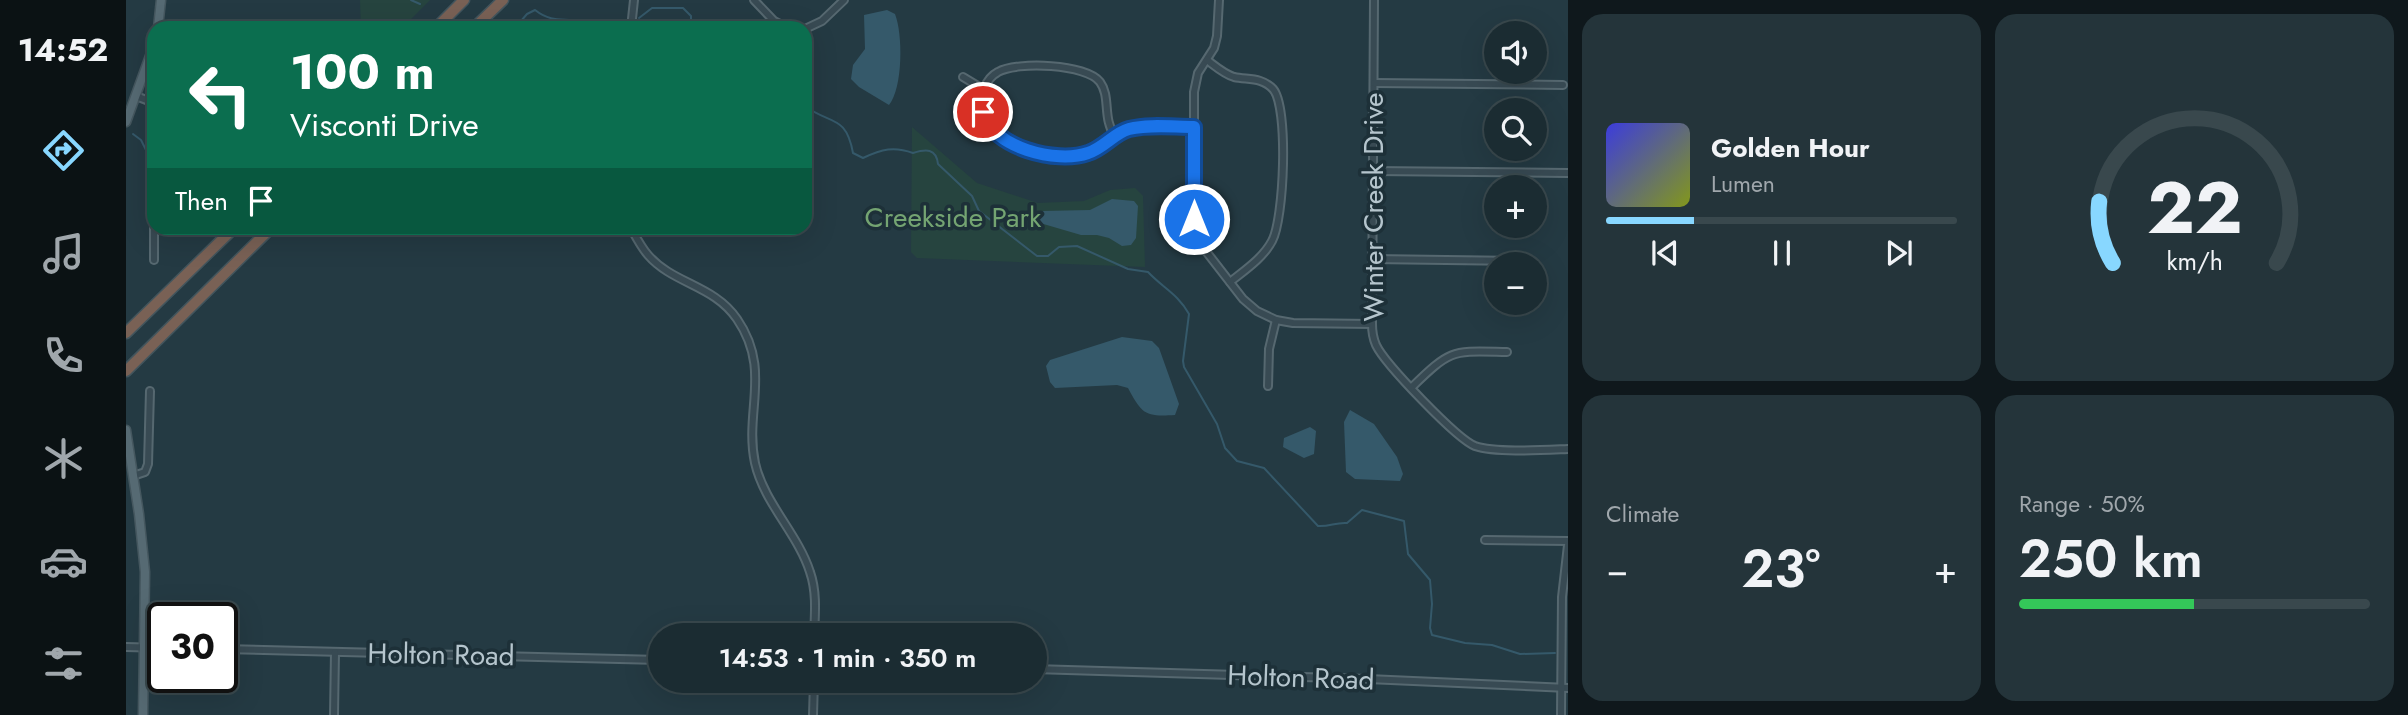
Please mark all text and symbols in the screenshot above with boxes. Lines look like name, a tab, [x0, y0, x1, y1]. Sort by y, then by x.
map controls	[1484, 21, 1547, 315]
button: sound	[1484, 21, 1547, 84]
text: 14:52	[18, 27, 108, 73]
text: 100 m	[290, 37, 435, 107]
icon: left	[175, 49, 266, 140]
pin	[953, 82, 1013, 142]
street label: Winter Creek Drive	[1353, 92, 1394, 322]
icon: arrive	[964, 93, 1002, 131]
button: search	[1484, 98, 1547, 161]
text: Visconti Drive	[290, 102, 479, 148]
icon: directions	[39, 126, 88, 175]
text: Golden Hour	[1711, 129, 1870, 167]
text: 22	[2147, 156, 2242, 261]
text: Lumen	[1711, 167, 1775, 201]
button: +	[1484, 175, 1547, 238]
text: Then	[175, 182, 228, 220]
icon: arrive	[242, 182, 280, 220]
position arrow	[1157, 182, 1231, 256]
park label: Creekside Park	[865, 197, 1042, 238]
icon: music	[39, 229, 88, 278]
icon: previous	[1646, 234, 1684, 272]
icon: pause	[1763, 234, 1801, 272]
icon: next	[1880, 234, 1918, 272]
text: km/h	[2166, 243, 2223, 279]
button: −	[1484, 252, 1547, 315]
icon: phone	[39, 331, 88, 380]
icon: climate	[39, 434, 88, 483]
text: Range · 50%	[2019, 487, 2145, 521]
text: Climate	[1606, 497, 1679, 531]
text: 250 km	[2019, 521, 2203, 597]
text: 23°	[1742, 531, 1820, 607]
icon: car	[39, 537, 88, 586]
text: −	[1606, 542, 1628, 597]
text: +	[1934, 542, 1957, 597]
speed limit sign: 30	[147, 602, 238, 693]
street label: Holton Road	[367, 633, 515, 676]
icon: filters	[39, 639, 88, 688]
text: 14:53 · 1 min · 350 m	[719, 639, 976, 677]
street label: Holton Road	[1227, 654, 1375, 701]

